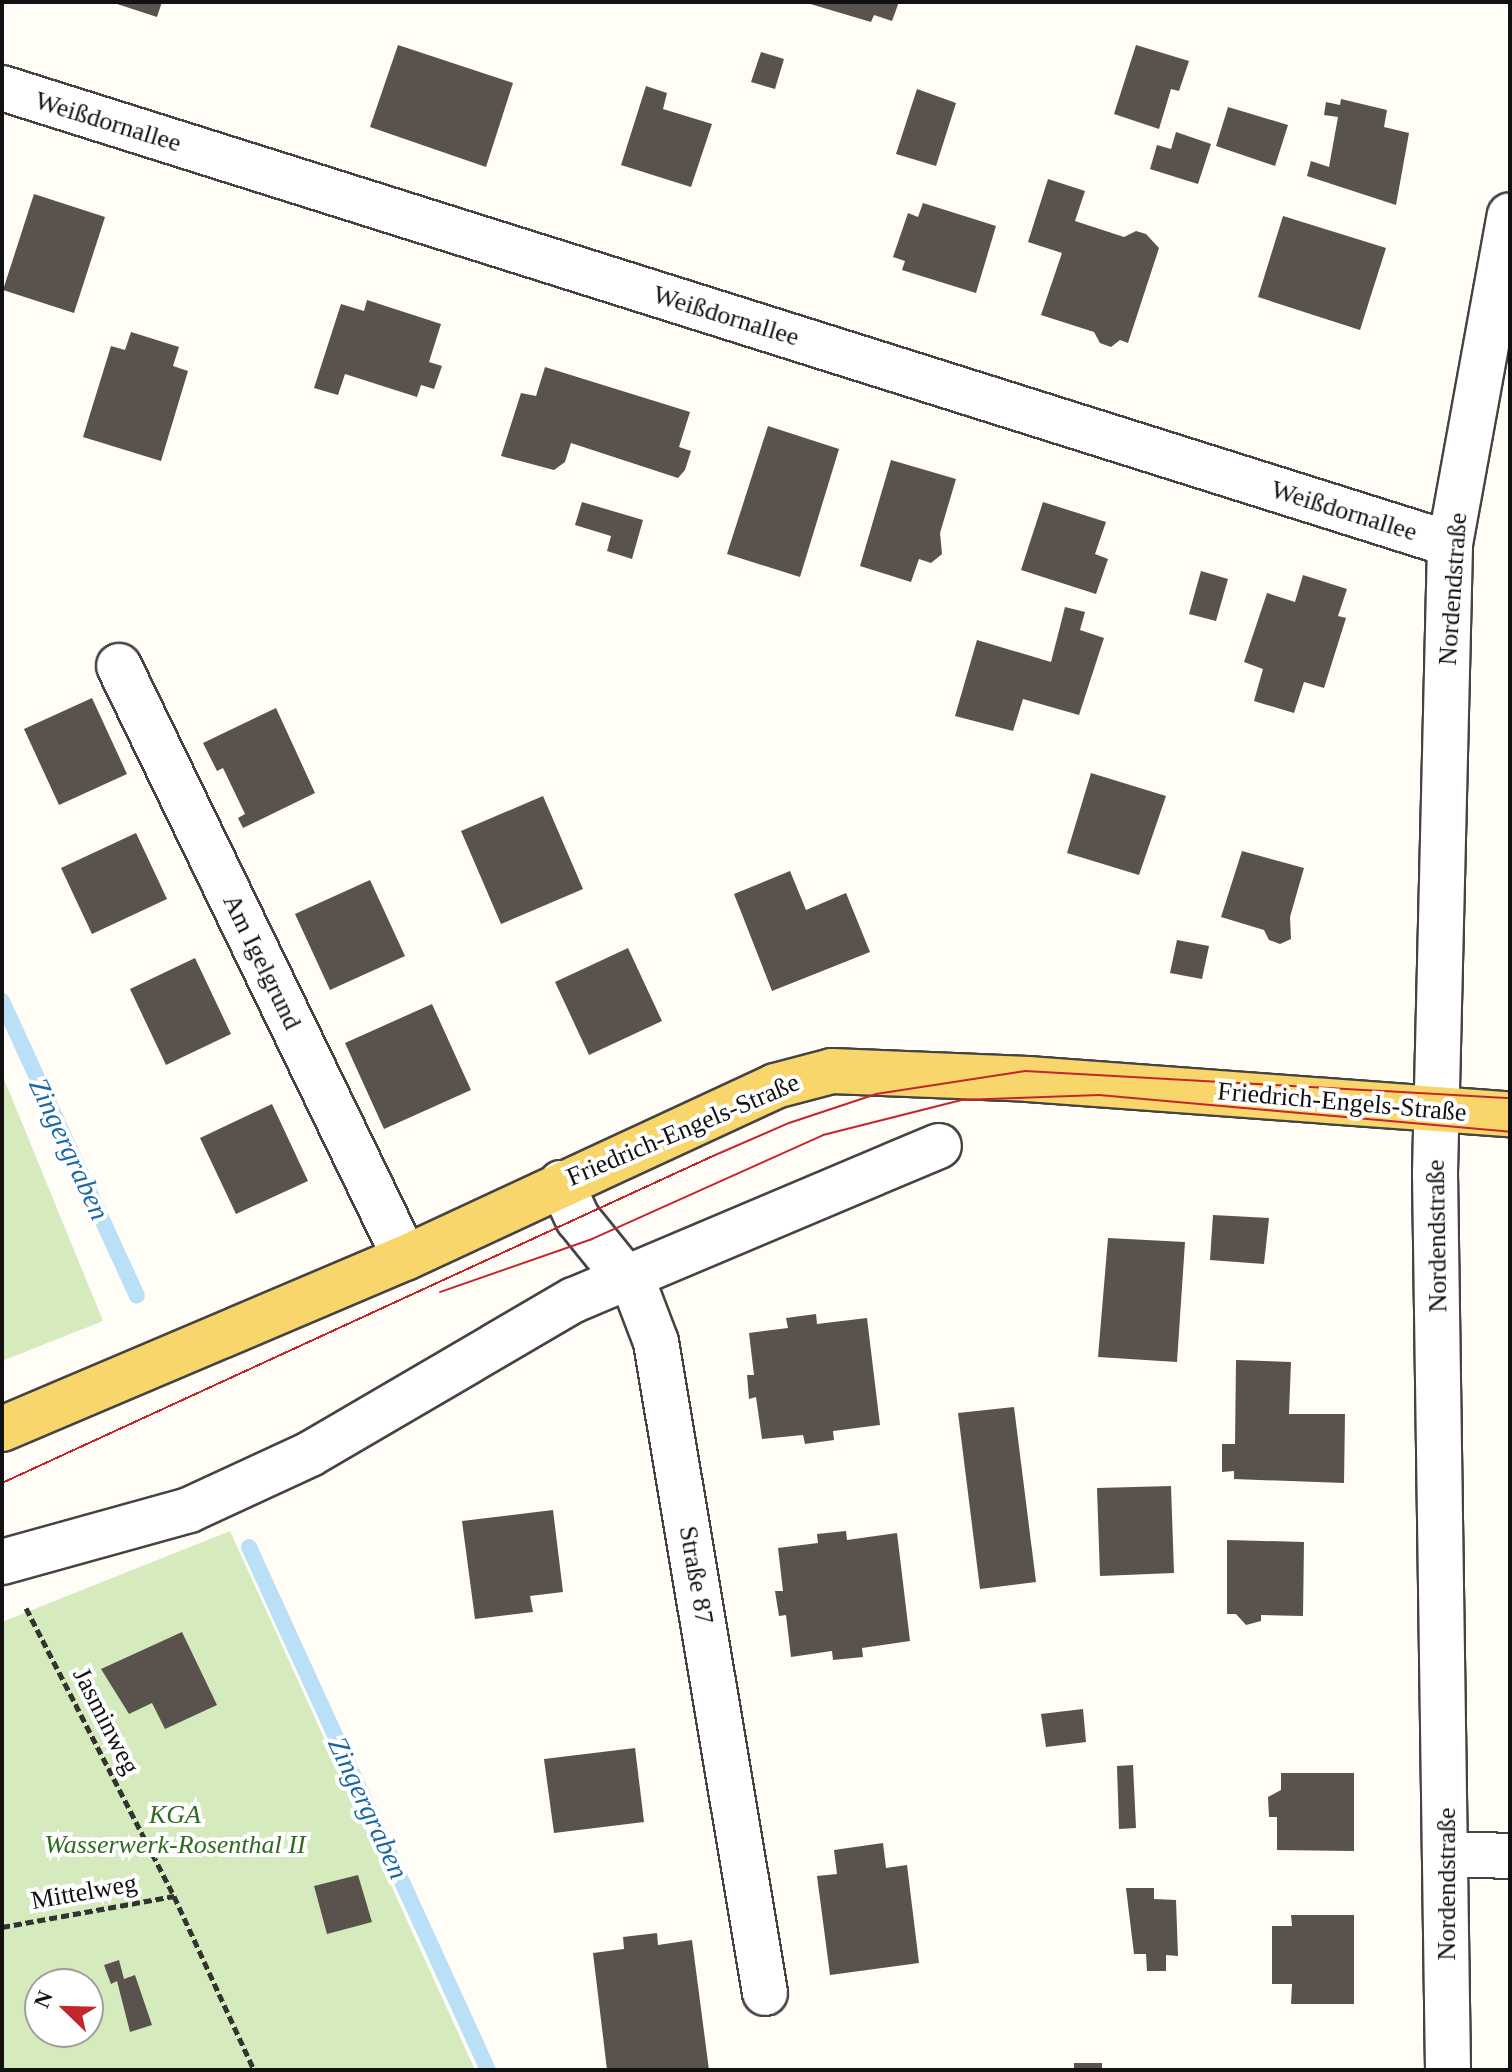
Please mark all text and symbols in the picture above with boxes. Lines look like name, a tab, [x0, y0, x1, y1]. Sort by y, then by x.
street label: Weißdornallee	[31, 85, 185, 159]
street label: Weißdornallee	[649, 279, 803, 353]
street label: Weißdornallee	[1267, 474, 1421, 548]
street label: Nordendstraße	[1432, 512, 1474, 666]
street label: Am Igelgrund	[216, 889, 308, 1035]
street label: Friedrich-Engels-Straße	[562, 1067, 804, 1193]
water label: Zingergraben	[21, 1073, 117, 1225]
street label: Friedrich-Engels-Straße	[1216, 1076, 1468, 1128]
street label: Nordendstraße	[1420, 1159, 1454, 1313]
street label: Straße 87	[672, 1524, 720, 1626]
street label: Jasminweg	[66, 1662, 146, 1780]
water label: Zingergraben	[320, 1732, 416, 1884]
park label: KGA Wasserwerk-Rosenthal II	[44, 1799, 306, 1860]
street label: Nordendstraße	[1431, 1807, 1463, 1961]
street label: Mittelweg	[29, 1867, 139, 1917]
north arrow	[24, 1968, 104, 2048]
text: N	[29, 1987, 58, 2011]

